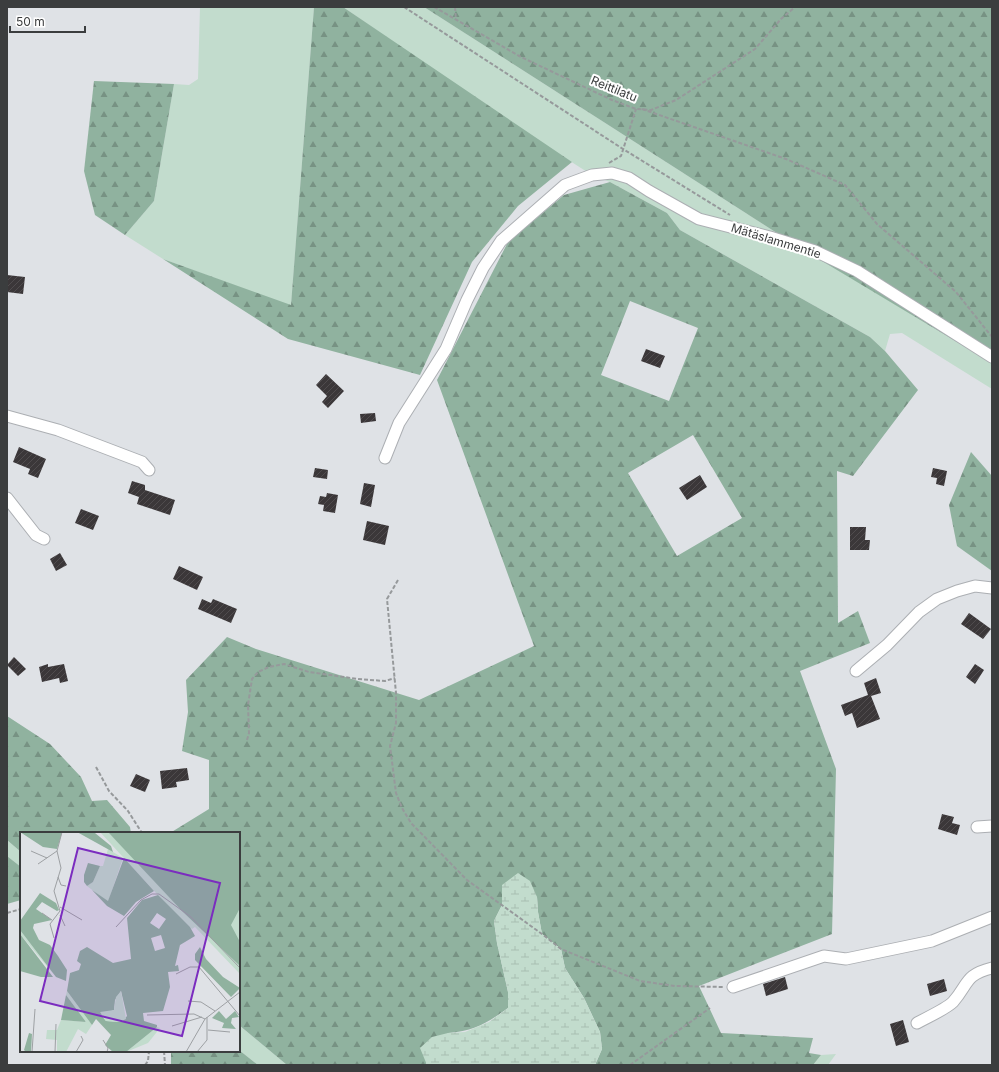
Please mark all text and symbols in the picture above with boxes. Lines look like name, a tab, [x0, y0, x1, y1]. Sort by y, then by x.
scale bar	[10, 8, 85, 34]
text: 50 m	[16, 14, 45, 29]
street label: Reittilatu	[589, 72, 640, 105]
street label: Mätäslammentie	[729, 220, 823, 261]
inset map	[20, 832, 240, 1052]

